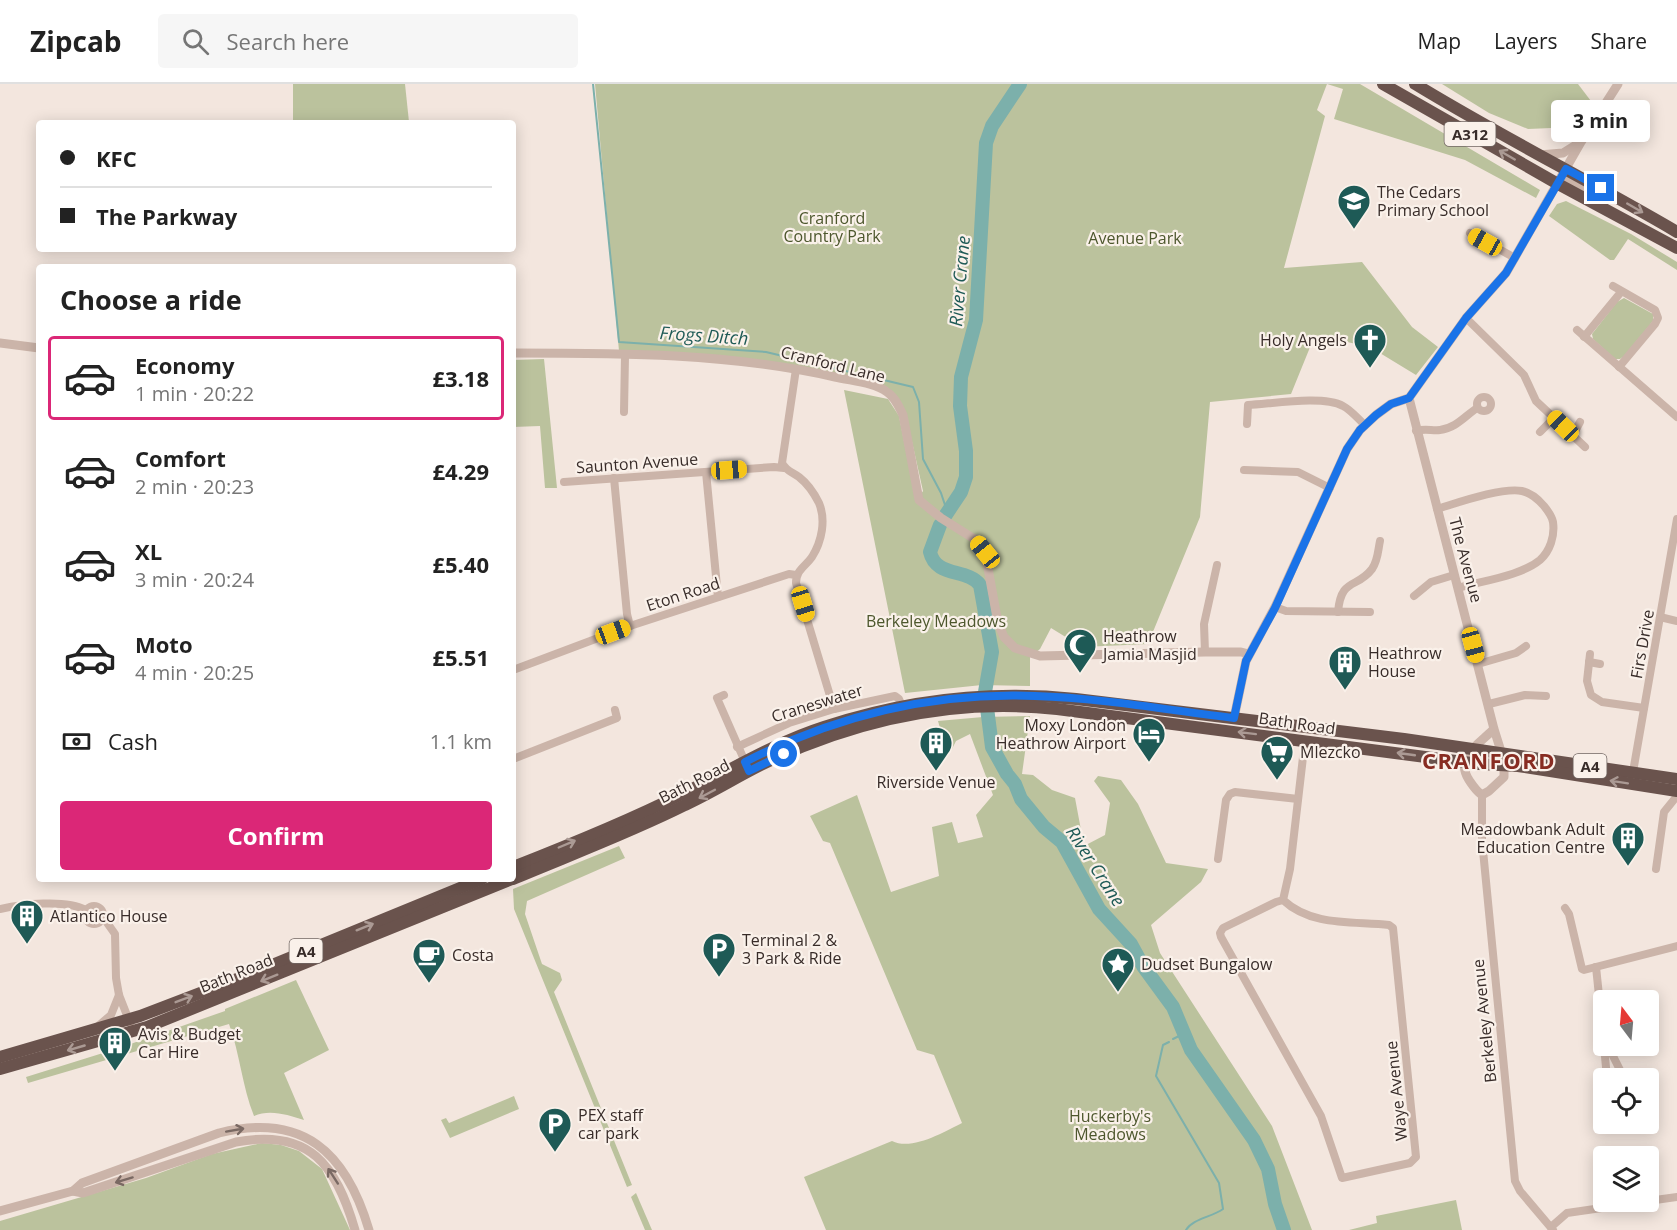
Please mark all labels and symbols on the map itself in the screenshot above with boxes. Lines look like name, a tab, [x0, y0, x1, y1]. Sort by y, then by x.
callout: 3 min	[1552, 101, 1650, 143]
road number: A312	[1444, 122, 1496, 146]
one-way arrow	[1499, 149, 1516, 161]
route end	[1587, 174, 1614, 201]
place label: The Cedars Primary School	[1377, 181, 1489, 221]
school or university icon: The Cedars Primary School	[1336, 183, 1372, 230]
one-way arrow	[1626, 202, 1643, 214]
park label: Cranford Country Park	[783, 207, 881, 247]
car	[1465, 225, 1505, 259]
park label: Avenue Park	[1088, 227, 1182, 249]
water label: River Crane	[943, 235, 975, 327]
water label: Frogs Ditch	[659, 320, 749, 350]
church icon: Holy Angels	[1352, 322, 1388, 369]
place label: Holy Angels	[1260, 329, 1347, 351]
street label: Cranford Lane	[778, 340, 888, 388]
car	[1544, 407, 1582, 445]
street label: Saunton Avenue	[575, 448, 699, 478]
car	[710, 460, 748, 480]
street label: The Avenue	[1444, 515, 1488, 605]
car	[967, 532, 1003, 572]
street label: Eton Road	[643, 572, 723, 616]
car	[789, 584, 817, 624]
street label: Firs Drive	[1625, 608, 1659, 680]
park label: Berkeley Meadows	[866, 610, 1006, 632]
car	[593, 617, 633, 647]
place label: Heathrow Jamia Masjid	[1101, 625, 1197, 665]
car	[1460, 625, 1486, 665]
mosque icon: Heathrow Jamia Masjid	[1062, 627, 1098, 674]
place label: Heathrow House	[1368, 642, 1442, 682]
building icon: Heathrow House	[1327, 644, 1363, 691]
street label: Craneswater	[769, 679, 866, 727]
street label: Bath Road	[1257, 707, 1337, 739]
place label: Moxy London Heathrow Airport	[996, 714, 1126, 754]
hotel icon: Moxy London Heathrow Airport	[1131, 716, 1167, 763]
building icon: Riverside Venue	[918, 725, 954, 772]
one-way arrow	[1238, 727, 1258, 738]
supermarket icon: Mlezcko	[1259, 734, 1295, 781]
route start	[770, 740, 797, 767]
place label: Mlezcko	[1300, 741, 1361, 763]
district label: CRANFORD	[1422, 745, 1556, 775]
one-way arrow	[1396, 748, 1416, 759]
street label: Bath Road	[655, 754, 733, 808]
road number: A4	[1574, 754, 1606, 778]
place label: Riverside Venue	[876, 771, 996, 793]
one-way arrow	[1610, 777, 1630, 788]
one-way arrow	[699, 788, 716, 800]
place label: Meadowbank Adult Education Centre	[1460, 818, 1605, 858]
building icon: Meadowbank Adult Education Centre	[1610, 820, 1646, 867]
water label: River Crane	[1061, 821, 1131, 911]
one-way arrow	[558, 838, 576, 849]
building icon: Atlantico House	[9, 898, 45, 945]
place label: Atlantico House	[50, 905, 168, 927]
one-way arrow	[355, 921, 374, 932]
place label: Terminal 2 & 3 Park & Ride	[742, 929, 841, 969]
parking icon: Terminal 2 & 3 Park & Ride	[701, 931, 737, 978]
cafe icon: Costa	[411, 937, 447, 984]
road number: A4	[290, 939, 322, 963]
place label: Costa	[452, 944, 494, 966]
place icon: Dudset Bungalow	[1100, 946, 1136, 993]
street label: Bath Road	[196, 948, 276, 998]
place label: Dudset Bungalow	[1141, 953, 1273, 975]
street label: Berkeley Avenue	[1467, 958, 1501, 1084]
one-way arrow	[260, 973, 279, 984]
north arrow	[1593, 990, 1659, 1056]
one-way arrow	[174, 993, 193, 1004]
place label: Avis & Budget Car Hire	[138, 1023, 241, 1063]
building icon: Avis & Budget Car Hire	[97, 1025, 133, 1072]
street label: Waye Avenue	[1380, 1040, 1412, 1142]
one-way arrow	[67, 1043, 86, 1054]
place label: PEX staff car park	[578, 1104, 644, 1144]
park label: Huckerby's Meadows	[1069, 1105, 1151, 1145]
parking icon: PEX staff car park	[537, 1106, 573, 1153]
one-way arrow	[225, 1124, 244, 1135]
one-way arrow	[327, 1168, 339, 1185]
one-way arrow	[115, 1175, 134, 1186]

